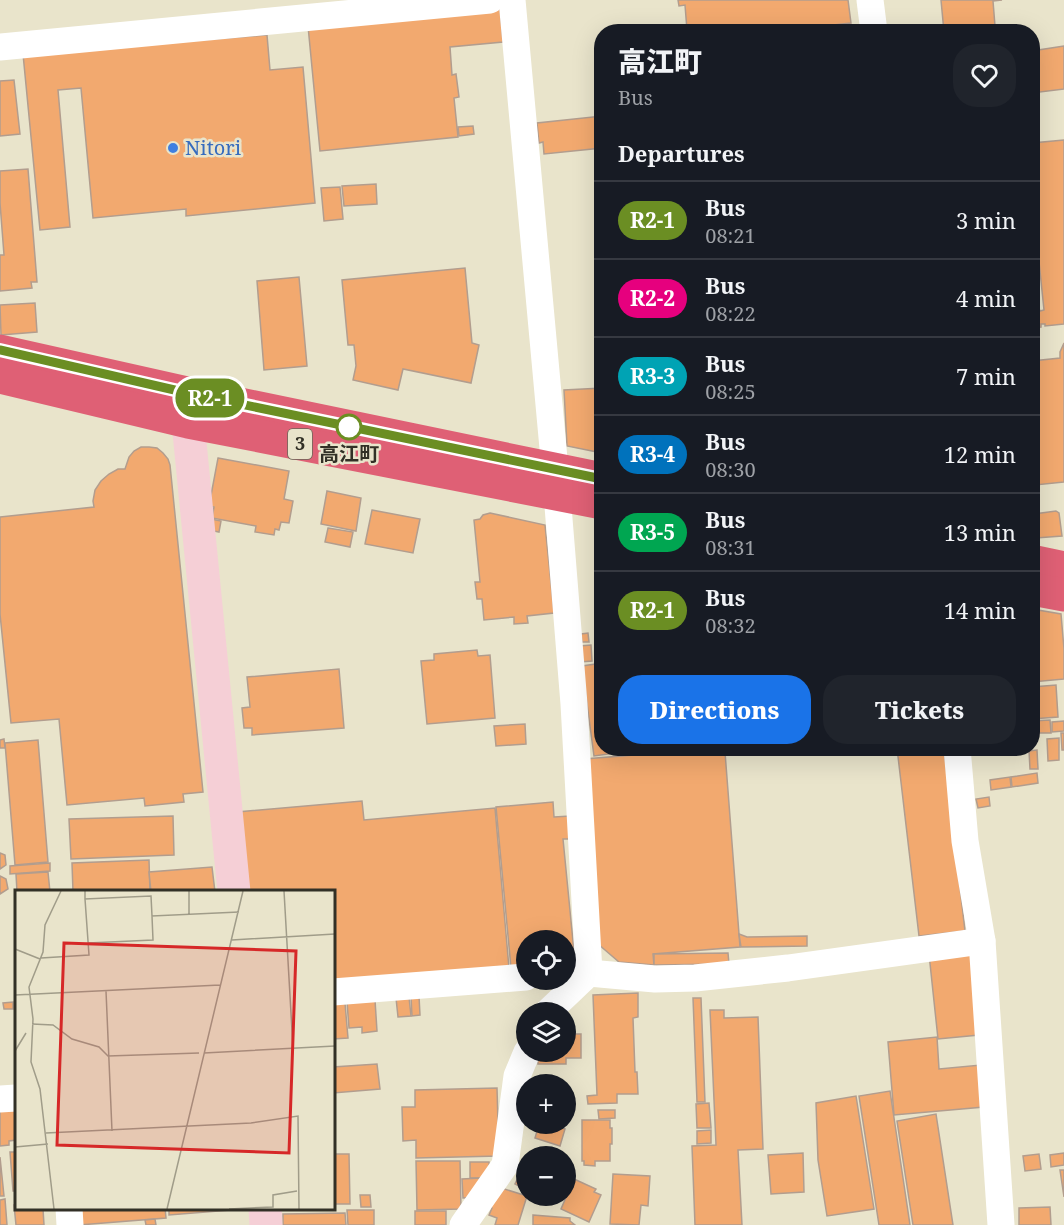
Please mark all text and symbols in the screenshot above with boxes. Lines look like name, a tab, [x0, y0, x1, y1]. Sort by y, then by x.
text: 高江町	[618, 42, 702, 80]
button: heart	[953, 44, 1016, 107]
text: Bus	[618, 84, 653, 111]
place label: Nitori	[185, 134, 242, 161]
text: Departures	[618, 138, 745, 168]
marker: Nitori	[166, 141, 180, 155]
text: Bus	[705, 192, 745, 222]
text: 3 min	[956, 205, 1016, 235]
text: R2-1	[630, 206, 675, 234]
text: 08:21	[705, 222, 756, 249]
text: Bus	[705, 270, 745, 300]
text: 4 min	[956, 283, 1016, 313]
text: R2-2	[630, 284, 675, 312]
text: 08:22	[705, 300, 756, 327]
text: Bus	[705, 348, 745, 378]
text: 7 min	[956, 361, 1016, 391]
text: R3-3	[630, 362, 675, 390]
line badge: R2-1	[168, 378, 252, 418]
text: 08:25	[705, 378, 756, 405]
text: R2-1	[187, 384, 233, 412]
marker: 高江町	[336, 414, 362, 440]
text: Bus	[705, 426, 745, 456]
road number: 3	[288, 429, 312, 459]
text: 12 min	[944, 439, 1016, 469]
place label: 高江町	[319, 440, 379, 467]
text: R3-4	[630, 440, 675, 468]
text: 08:30	[705, 456, 756, 483]
text: Bus	[705, 504, 745, 534]
text: 13 min	[944, 517, 1016, 547]
text: R3-5	[630, 518, 675, 546]
text: 08:31	[705, 534, 756, 561]
text: Bus	[705, 582, 745, 612]
text: 14 min	[944, 595, 1016, 625]
text: R2-1	[630, 596, 675, 624]
text: 08:32	[705, 612, 756, 639]
button: Directions	[618, 675, 811, 744]
button: Tickets	[823, 675, 1016, 744]
inset map	[15, 890, 334, 1210]
map controls	[516, 930, 576, 1206]
button: locate	[516, 930, 576, 990]
button: layers	[516, 1002, 576, 1062]
button: +	[516, 1074, 576, 1134]
button: −	[516, 1146, 576, 1206]

